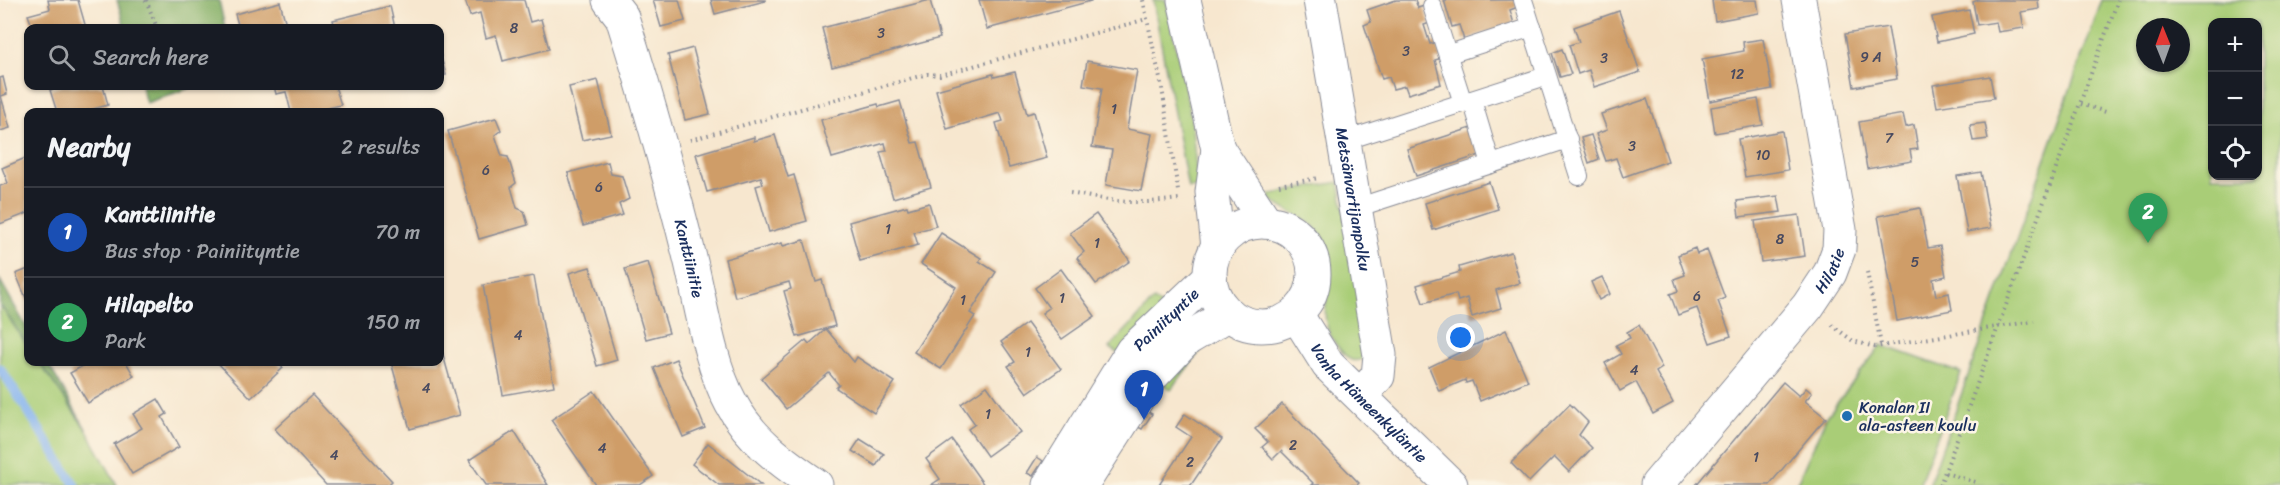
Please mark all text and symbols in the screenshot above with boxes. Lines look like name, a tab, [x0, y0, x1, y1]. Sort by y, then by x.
house number: 8	[510, 16, 519, 41]
north arrow	[2136, 18, 2190, 72]
map controls	[2208, 18, 2262, 180]
button: +	[2208, 18, 2262, 72]
house number: 3	[877, 21, 885, 46]
search box	[24, 24, 444, 90]
text: Search here	[93, 38, 209, 77]
house number: 3	[1402, 39, 1410, 64]
icon: search	[45, 41, 78, 74]
house number: 9 A	[1860, 45, 1882, 70]
house number: 3	[1600, 46, 1608, 71]
house number: 12	[1730, 62, 1744, 87]
button: −	[2208, 72, 2262, 126]
house number: 1	[1111, 97, 1117, 122]
text: Nearby	[48, 124, 130, 170]
street label: Metsänvartijanpolku	[1327, 125, 1380, 274]
house number: 7	[1885, 126, 1894, 151]
button: locate	[2208, 126, 2262, 180]
text: 2 results	[341, 130, 420, 165]
house number: 3	[1628, 134, 1636, 159]
house number: 10	[1756, 143, 1771, 168]
house number: 6	[482, 158, 490, 183]
house number: 6	[595, 175, 603, 200]
pin: 2	[2128, 194, 2168, 243]
text: Kanttiinitie	[105, 195, 215, 234]
text: 1	[63, 215, 72, 250]
text: 70 m	[375, 215, 420, 250]
street label: Kanttiinitie	[666, 216, 713, 301]
house number: 1	[885, 217, 891, 242]
house number: 8	[1776, 227, 1785, 252]
house number: 1	[1094, 231, 1100, 256]
text: Bus stop · Painiityntie	[105, 234, 300, 269]
street label: Hilatie	[1806, 243, 1853, 299]
house number: 5	[1911, 250, 1920, 275]
street label: Painiityntie	[1126, 280, 1206, 358]
house number: 6	[1693, 284, 1701, 309]
text: Hilapelto	[105, 285, 193, 324]
house number: 1	[1059, 286, 1065, 311]
house number: 1	[960, 288, 966, 313]
text: 2	[62, 305, 73, 340]
text: 150 m	[366, 305, 420, 340]
house number: 4	[514, 323, 523, 348]
your location	[1446, 323, 1475, 352]
text: Park	[105, 324, 146, 359]
street label: Vanha Hämeenkyläntie	[1303, 337, 1435, 470]
house number: 1	[1025, 340, 1031, 365]
house number: 4	[1630, 358, 1639, 383]
pin: 1	[1124, 370, 1164, 420]
house number: 4	[422, 376, 431, 401]
place label: Konalan II ala-asteen koulu	[1859, 393, 1977, 440]
house number: 1	[985, 402, 991, 427]
marker: Konalan II ala-asteen koulu	[1840, 409, 1854, 423]
house number: 2	[1289, 433, 1297, 458]
house number: 4	[598, 436, 607, 461]
house number: 4	[330, 443, 339, 468]
house number: 1	[1753, 445, 1759, 470]
house number: 2	[1186, 450, 1194, 475]

